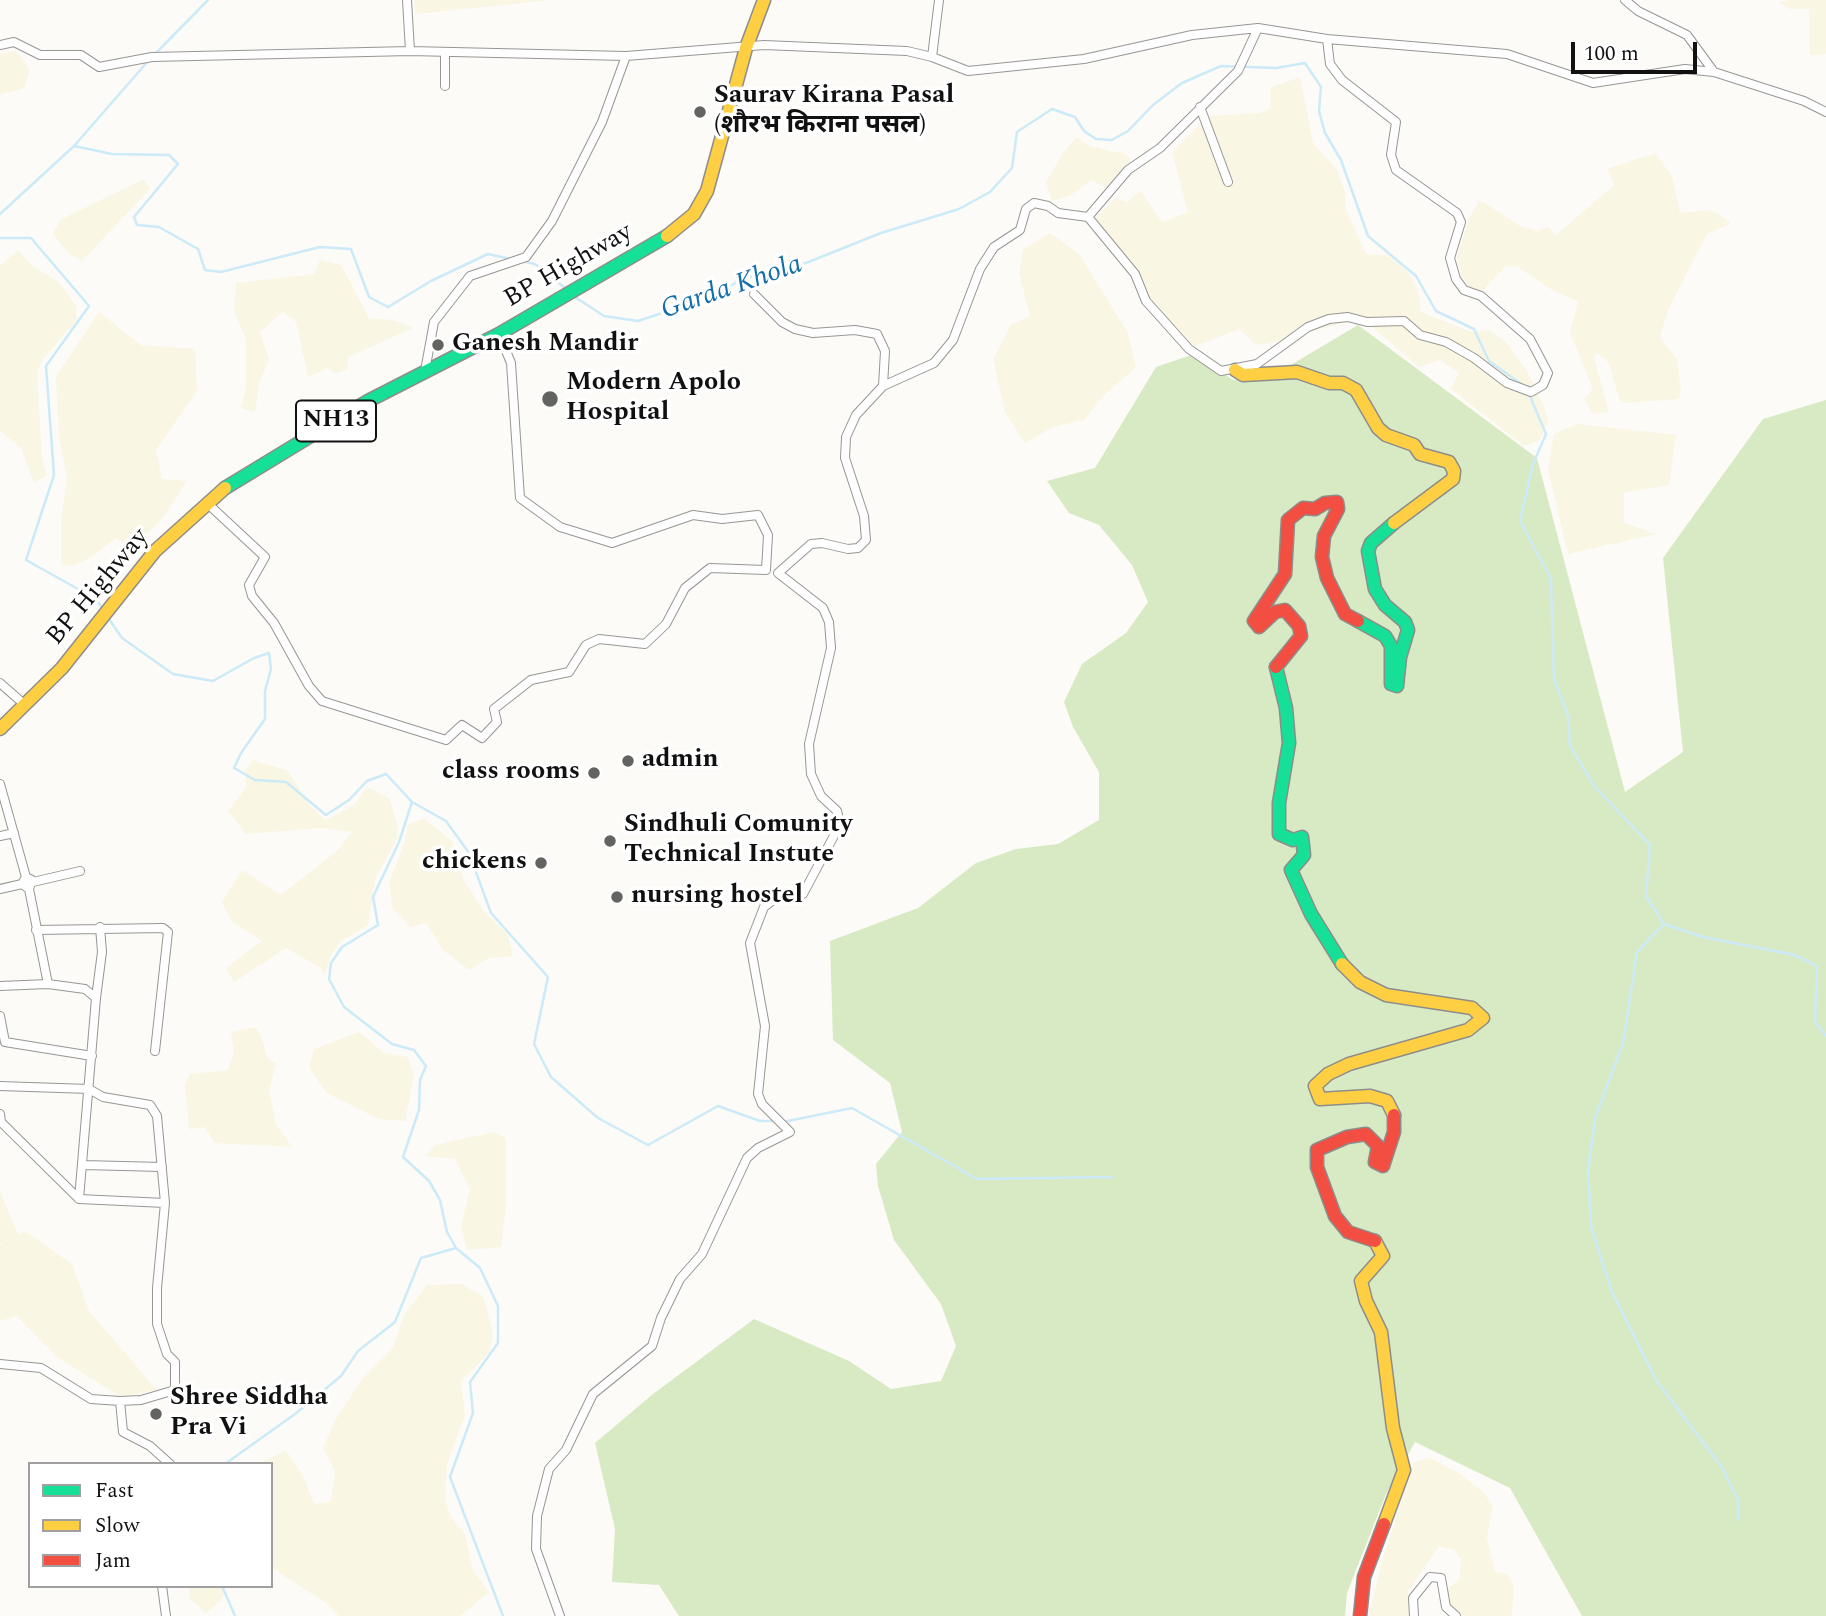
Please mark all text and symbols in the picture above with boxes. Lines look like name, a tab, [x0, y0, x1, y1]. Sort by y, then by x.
scale bar	[1574, 28, 1700, 72]
text: 100 m	[1584, 38, 1639, 70]
place label: Saurav Kirana Pasal (शौरभ किराना पसल)	[714, 81, 954, 142]
marker: Saurav Kirana Pasal (शौरभ किराना पसल)	[692, 104, 708, 120]
street label: BP Highway	[499, 218, 639, 316]
water label: Garda Khola	[657, 249, 807, 329]
place label: Ganesh Mandir	[452, 329, 638, 361]
marker: Ganesh Mandir	[430, 337, 446, 353]
place label: Modern Apolo Hospital	[566, 368, 741, 430]
marker: Modern Apolo Hospital	[540, 389, 560, 409]
road number: NH13	[296, 400, 376, 442]
street label: BP Highway	[41, 523, 157, 653]
place label: admin	[642, 745, 719, 777]
marker: admin	[620, 753, 636, 769]
place label: class rooms	[442, 757, 580, 789]
marker: class rooms	[586, 765, 602, 781]
place label: Sindhuli Comunity Technical Instute	[624, 810, 852, 872]
marker: Sindhuli Comunity Technical Instute	[602, 833, 618, 849]
place label: chickens	[422, 847, 527, 879]
marker: chickens	[533, 855, 549, 871]
place label: nursing hostel	[631, 881, 803, 913]
marker: nursing hostel	[609, 889, 625, 905]
place label: Shree Siddha Pra Vi	[170, 1383, 328, 1444]
marker: Shree Siddha Pra Vi	[148, 1406, 164, 1422]
legend	[28, 1462, 273, 1588]
text: Fast	[95, 1475, 134, 1507]
text: Slow	[95, 1510, 139, 1542]
text: Jam	[95, 1545, 131, 1577]

